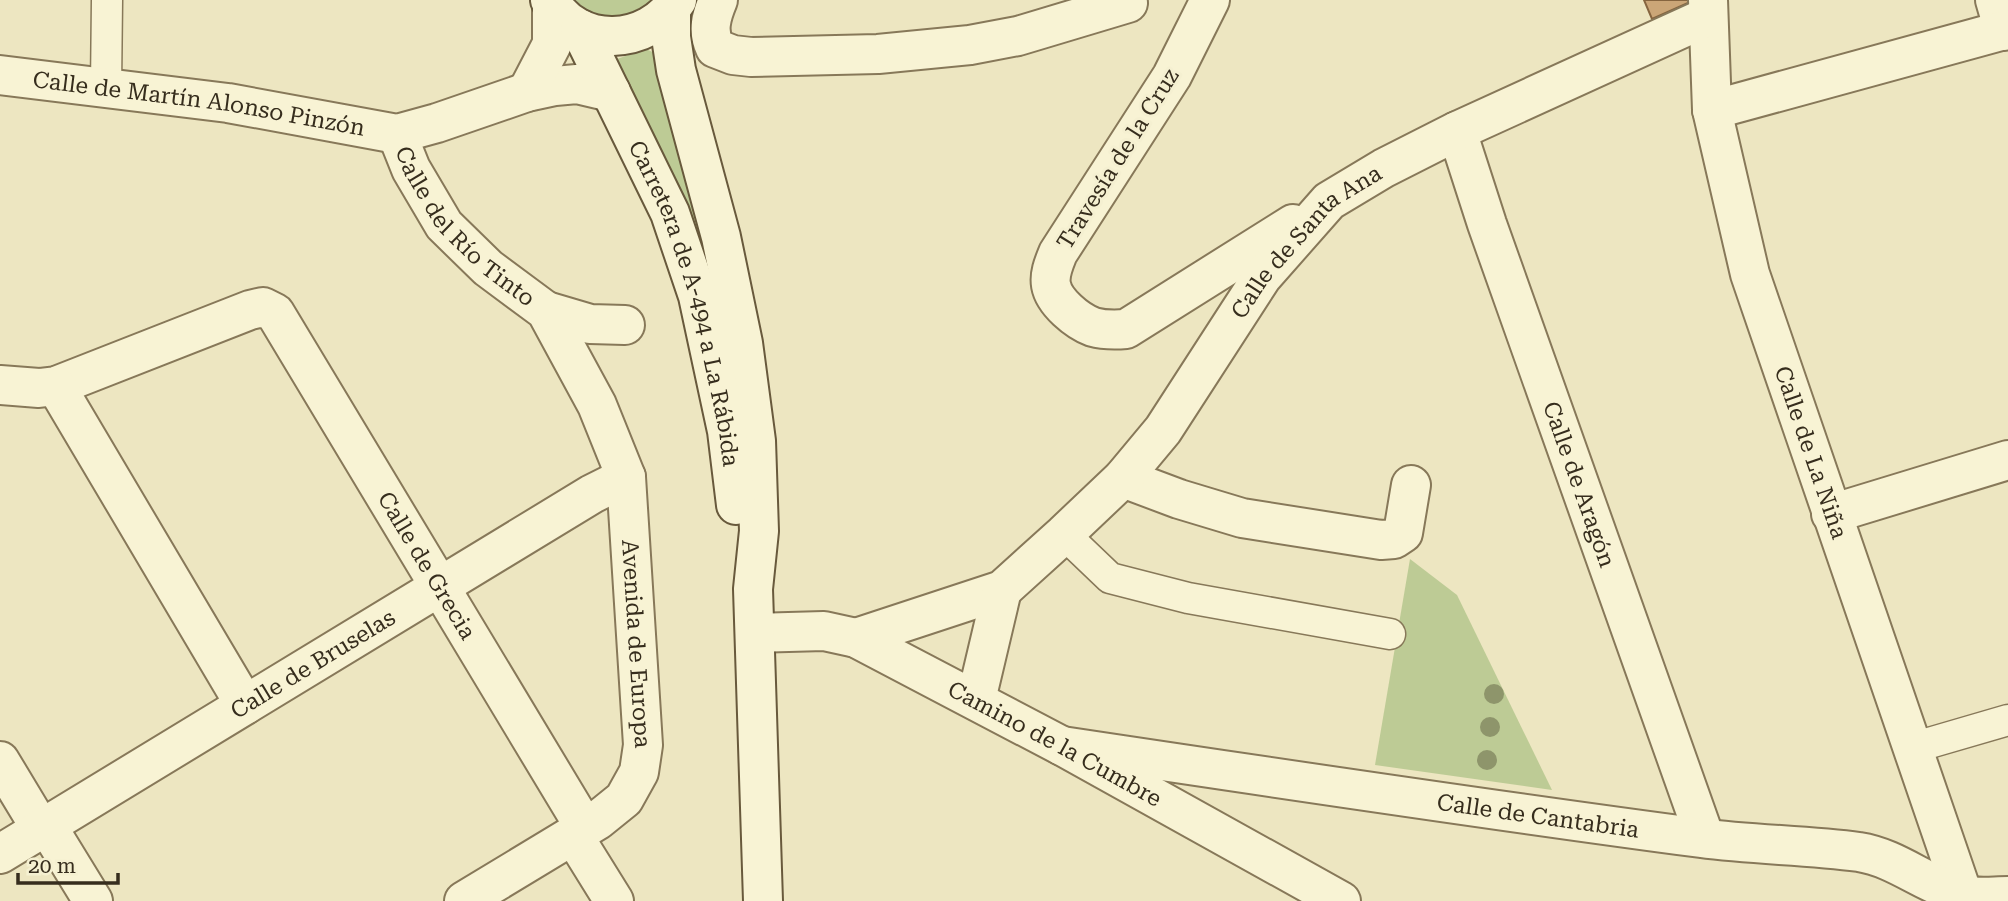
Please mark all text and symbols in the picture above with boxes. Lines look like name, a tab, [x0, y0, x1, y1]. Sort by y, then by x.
street label: Travesía de la Cruz	[1051, 63, 1185, 254]
street label: Calle de Martín Alonso Pinzón	[31, 66, 367, 141]
street label: Carretera de A-494 a La Rábida	[623, 136, 745, 469]
street label: Calle del Río Tinto	[390, 142, 540, 312]
street label: Calle de Santa Ana	[1225, 159, 1387, 324]
street label: Calle de La Niña	[1769, 363, 1853, 543]
street label: Calle de Aragón	[1538, 398, 1621, 571]
street label: Calle de Grecia	[372, 487, 482, 645]
street label: Avenida de Europa	[616, 539, 657, 749]
street label: Calle de Bruselas	[225, 603, 400, 724]
street label: Camino de la Cumbre	[943, 675, 1167, 812]
street label: Calle de Cantabria	[1435, 788, 1641, 843]
scale bar	[18, 842, 117, 886]
text: 20 m	[28, 854, 76, 878]

